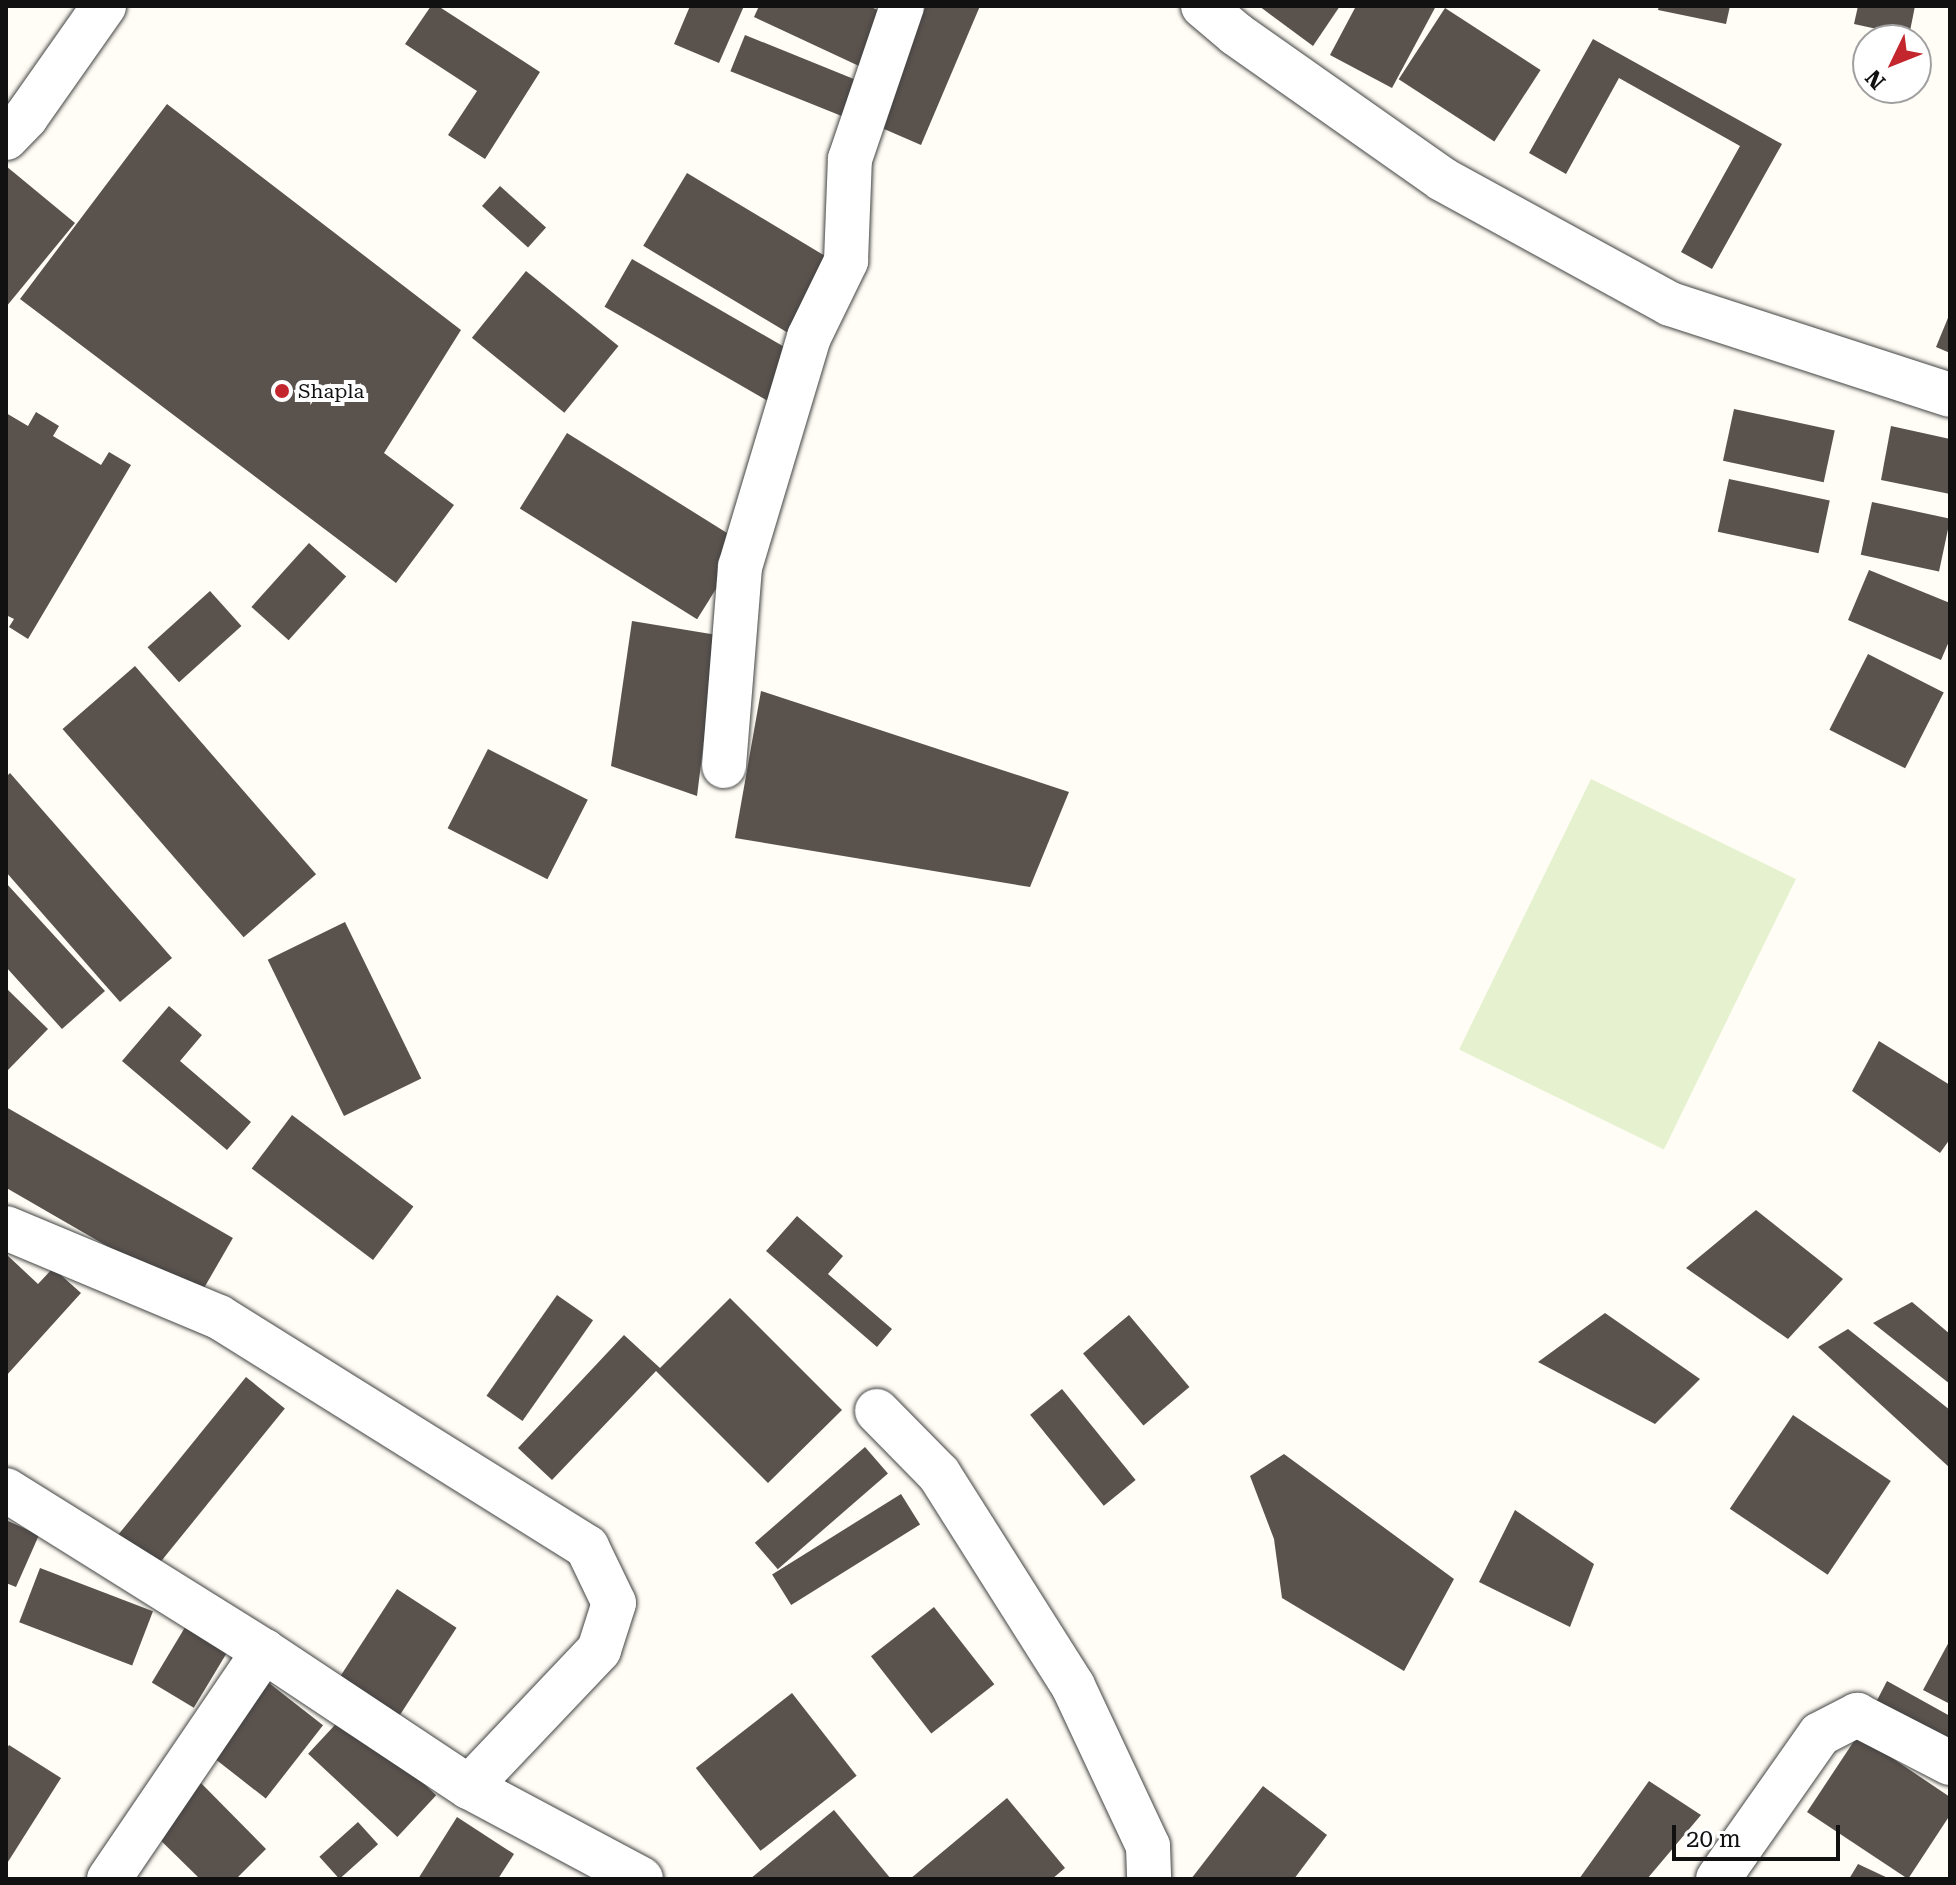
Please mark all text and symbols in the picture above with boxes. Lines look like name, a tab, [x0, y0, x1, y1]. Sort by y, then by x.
north arrow	[1852, 24, 1932, 104]
text: N	[1861, 65, 1890, 94]
place label: Shapla	[298, 379, 364, 403]
marker: Shapla	[273, 382, 291, 400]
scale bar	[1676, 1809, 1844, 1859]
text: 20 m	[1686, 1825, 1741, 1853]

